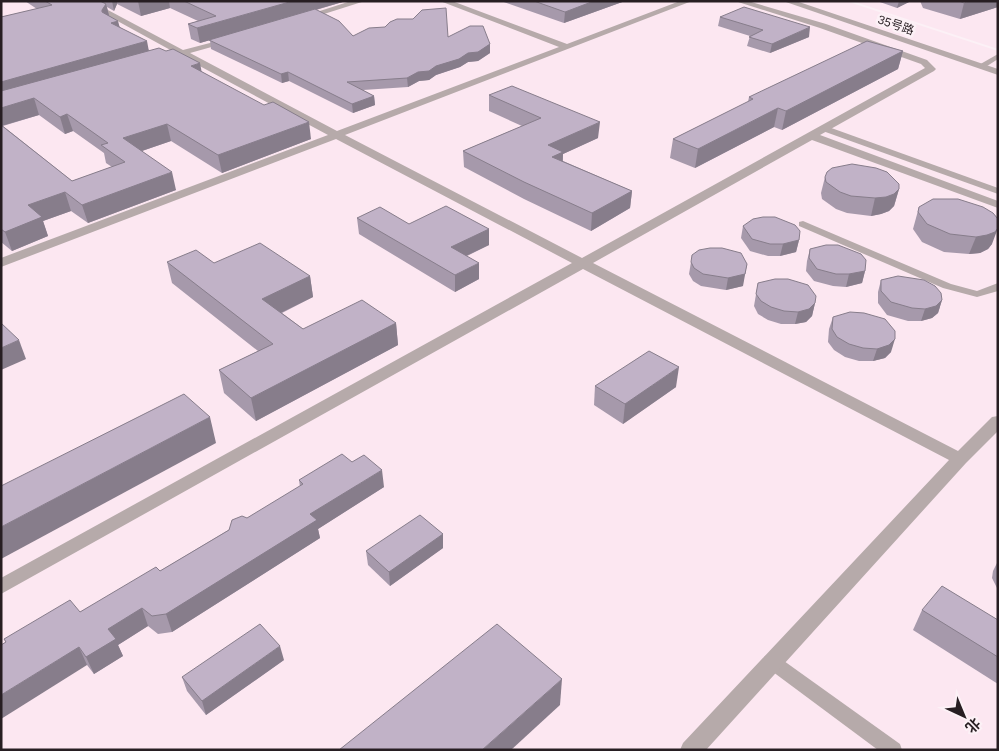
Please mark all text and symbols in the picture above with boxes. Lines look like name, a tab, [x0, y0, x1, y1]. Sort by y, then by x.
street label: 35号路	[876, 12, 916, 38]
north arrow	[939, 691, 989, 741]
text: 北	[962, 715, 984, 736]

